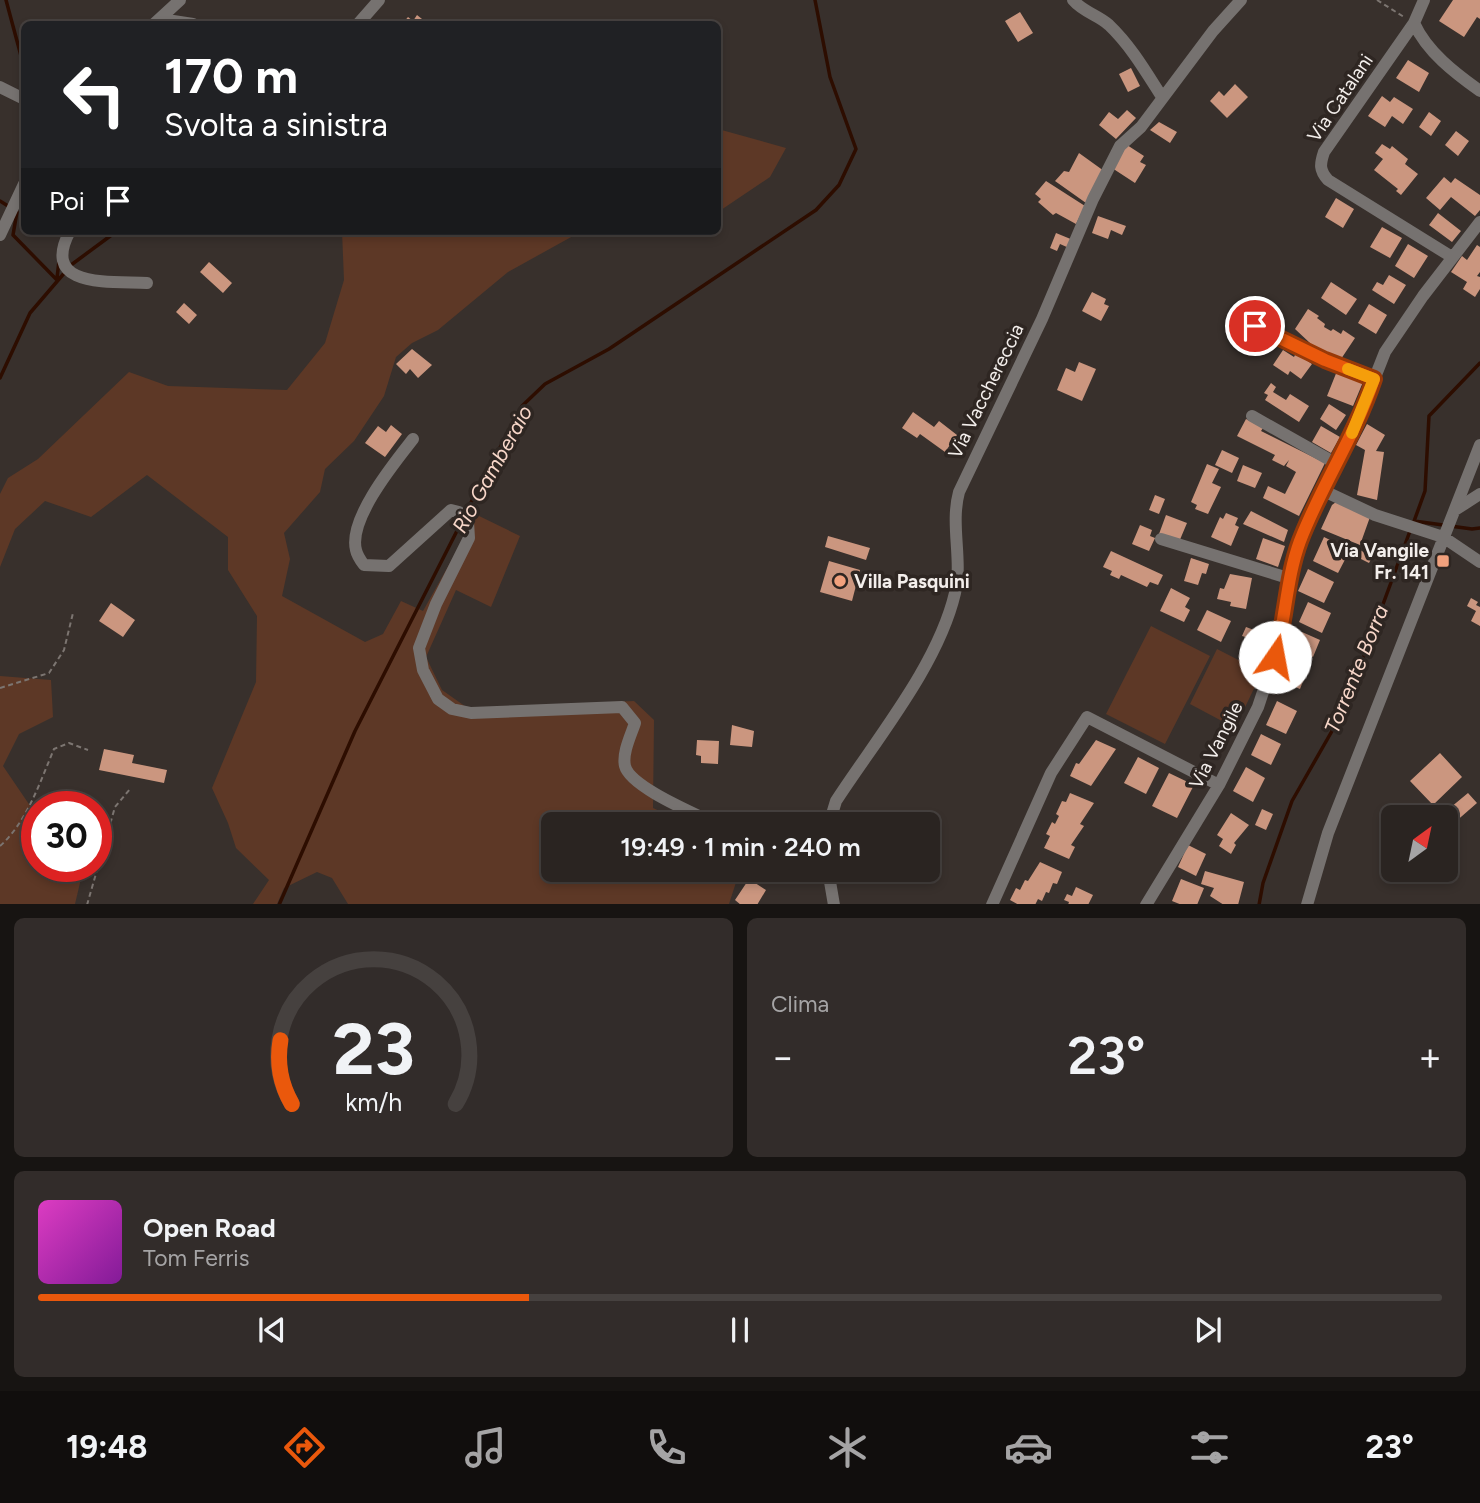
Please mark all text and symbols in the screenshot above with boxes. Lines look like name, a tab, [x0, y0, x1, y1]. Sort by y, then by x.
text: 170 m	[164, 46, 298, 105]
icon: left	[49, 49, 140, 140]
street label: Via Catalani	[1302, 50, 1378, 146]
text: Svolta a sinistra	[164, 106, 388, 144]
icon: arrive	[99, 182, 137, 220]
text: Poi	[49, 185, 85, 217]
pin	[1225, 296, 1285, 356]
icon: arrive	[1236, 307, 1274, 345]
street label: Via Vacchereccia	[943, 320, 1029, 462]
water label: Rio Gamberaio	[447, 401, 537, 537]
place label: Via Vangile Fr. 141	[1330, 539, 1429, 584]
marker: Via Vangile Fr. 141	[1435, 553, 1451, 569]
place label: Villa Pasquini	[854, 570, 970, 593]
marker: Villa Pasquini	[832, 573, 848, 589]
water label: Torrente Borra	[1319, 601, 1393, 737]
position arrow	[1238, 620, 1312, 694]
street label: Via Vangile	[1184, 698, 1248, 792]
speed limit sign: 30	[21, 791, 112, 882]
north arrow	[1381, 805, 1458, 882]
map controls	[1381, 805, 1458, 882]
text: 19:49 · 1 min · 240 m	[620, 831, 861, 863]
text: Clima	[771, 990, 829, 1018]
text: 23	[332, 1005, 415, 1092]
text: 23°	[1068, 1025, 1145, 1087]
text: −	[771, 1034, 795, 1080]
text: +	[1418, 1034, 1442, 1080]
text: km/h	[345, 1086, 402, 1116]
text: Open Road	[143, 1212, 276, 1244]
text: Tom Ferris	[143, 1244, 249, 1272]
icon: previous	[253, 1311, 291, 1349]
icon: pause	[721, 1311, 759, 1349]
icon: next	[1189, 1311, 1227, 1349]
icon: directions	[280, 1423, 329, 1472]
icon: music	[461, 1423, 510, 1472]
icon: phone	[642, 1423, 691, 1472]
icon: climate	[823, 1423, 872, 1472]
icon: car	[1004, 1423, 1053, 1472]
icon: filters	[1185, 1423, 1234, 1472]
text: 19:48	[66, 1428, 148, 1466]
text: 23°	[1366, 1428, 1414, 1466]

